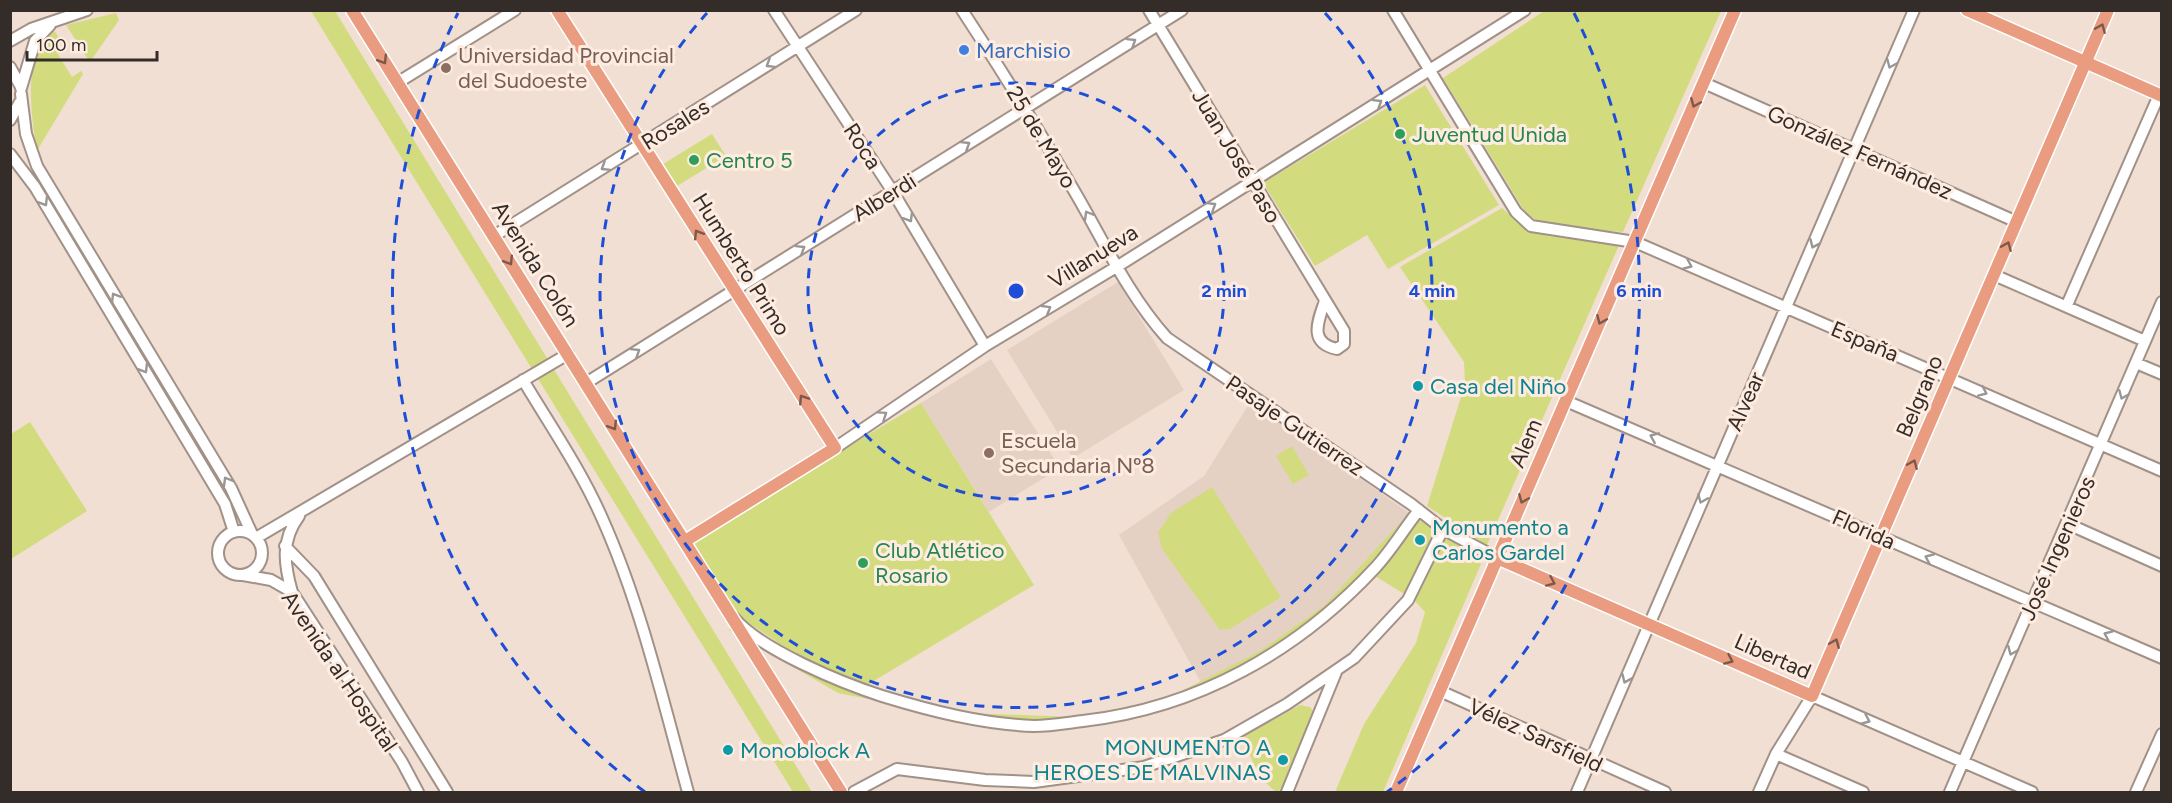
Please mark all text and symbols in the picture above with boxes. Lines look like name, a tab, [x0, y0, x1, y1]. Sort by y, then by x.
scale bar	[27, 24, 158, 62]
one-way arrow	[2093, 24, 2105, 35]
text: 100 m	[36, 34, 86, 56]
place label: Marchisio	[976, 37, 1071, 64]
one-way arrow	[1125, 38, 1136, 49]
place label: Universidad Provincial del Sudoeste	[458, 42, 674, 94]
marker: Marchisio	[957, 43, 971, 57]
one-way arrow	[376, 54, 388, 64]
one-way arrow	[766, 56, 777, 67]
one-way arrow	[1886, 58, 1898, 69]
marker: Universidad Provincial del Sudoeste	[439, 61, 453, 75]
street label: 25 de Mayo	[1001, 81, 1083, 193]
street label: Juan José Paso	[1186, 85, 1287, 228]
street label: Rosales	[636, 93, 714, 156]
one-way arrow	[1690, 96, 1702, 107]
one-way arrow	[1372, 98, 1382, 110]
street label: González Fernández	[1763, 100, 1956, 205]
street label: Roca	[838, 118, 887, 174]
place label: Juventud Unida	[1412, 121, 1567, 148]
marker: Juventud Unida	[1393, 127, 1407, 141]
one-way arrow	[960, 142, 971, 153]
place label: Centro 5	[706, 147, 793, 174]
marker: Centro 5	[687, 153, 701, 167]
one-way arrow	[601, 160, 611, 172]
street label: Alberdi	[847, 167, 921, 227]
street label: Humberto Primo	[687, 188, 796, 341]
one-way arrow	[36, 196, 48, 206]
street label: Avenida Colón	[486, 196, 585, 332]
one-way arrow	[1206, 202, 1217, 213]
one-way arrow	[1084, 211, 1095, 222]
one-way arrow	[901, 212, 913, 223]
street label: Villanueva	[1044, 218, 1143, 294]
one-way arrow	[694, 230, 706, 240]
one-way arrow	[1809, 237, 1821, 248]
one-way arrow	[1999, 241, 2011, 252]
one-way arrow	[795, 244, 805, 256]
one-way arrow	[502, 255, 514, 265]
one-way arrow	[1682, 258, 1693, 270]
text: 2 min	[1201, 280, 1247, 302]
text: 4 min	[1409, 280, 1455, 302]
text: 6 min	[1616, 280, 1662, 302]
centre of rings	[1006, 281, 1026, 301]
one-way arrow	[111, 293, 123, 303]
one-way arrow	[1041, 304, 1051, 316]
one-way arrow	[1596, 314, 1608, 325]
street label: España	[1827, 315, 1903, 368]
one-way arrow	[630, 348, 640, 360]
street label: Belgrano	[1890, 351, 1949, 441]
one-way arrow	[137, 363, 148, 373]
street label: Alvear	[1721, 367, 1771, 435]
street label: Pasaje Gutierrez	[1221, 369, 1369, 482]
place label: Casa del Niño	[1430, 373, 1566, 400]
marker: Casa del Niño	[1411, 379, 1425, 393]
one-way arrow	[1977, 385, 1988, 397]
one-way arrow	[2118, 388, 2130, 399]
one-way arrow	[800, 394, 811, 405]
one-way arrow	[877, 411, 888, 422]
street label: Alem	[1503, 415, 1548, 472]
one-way arrow	[606, 419, 617, 430]
place label: Escuela Secundaria Nº8	[1001, 427, 1155, 479]
one-way arrow	[1649, 432, 1660, 444]
marker: Escuela Secundaria Nº8	[982, 446, 996, 460]
one-way arrow	[1906, 459, 1918, 470]
street label: José Ingenieros	[2014, 472, 2101, 624]
one-way arrow	[223, 477, 234, 487]
one-way arrow	[1518, 493, 1530, 504]
one-way arrow	[1697, 493, 1709, 504]
street label: Florida	[1828, 504, 1900, 555]
place label: Monumento a Carlos Gardel	[1432, 514, 1569, 566]
marker: Monumento a Carlos Gardel	[1413, 533, 1427, 547]
place label: Club Atlético Rosario	[875, 537, 1004, 589]
one-way arrow	[1924, 553, 1935, 565]
marker: Club Atlético Rosario	[856, 556, 870, 570]
one-way arrow	[1544, 575, 1555, 587]
street label: Avenida al Hospital	[276, 586, 403, 757]
street label: Libertad	[1730, 628, 1815, 685]
one-way arrow	[2103, 630, 2114, 642]
one-way arrow	[1828, 638, 1840, 649]
one-way arrow	[2007, 644, 2019, 655]
one-way arrow	[1723, 653, 1734, 665]
one-way arrow	[1621, 672, 1633, 683]
street label: Vélez Sarsfield	[1464, 693, 1607, 778]
one-way arrow	[1860, 713, 1871, 725]
place label: MONUMENTO A HEROES DE MALVINAS	[1033, 734, 1271, 786]
place label: Monoblock A	[740, 737, 870, 764]
marker: Monoblock A	[721, 743, 735, 757]
marker: MONUMENTO A HEROES DE MALVINAS	[1276, 753, 1290, 767]

